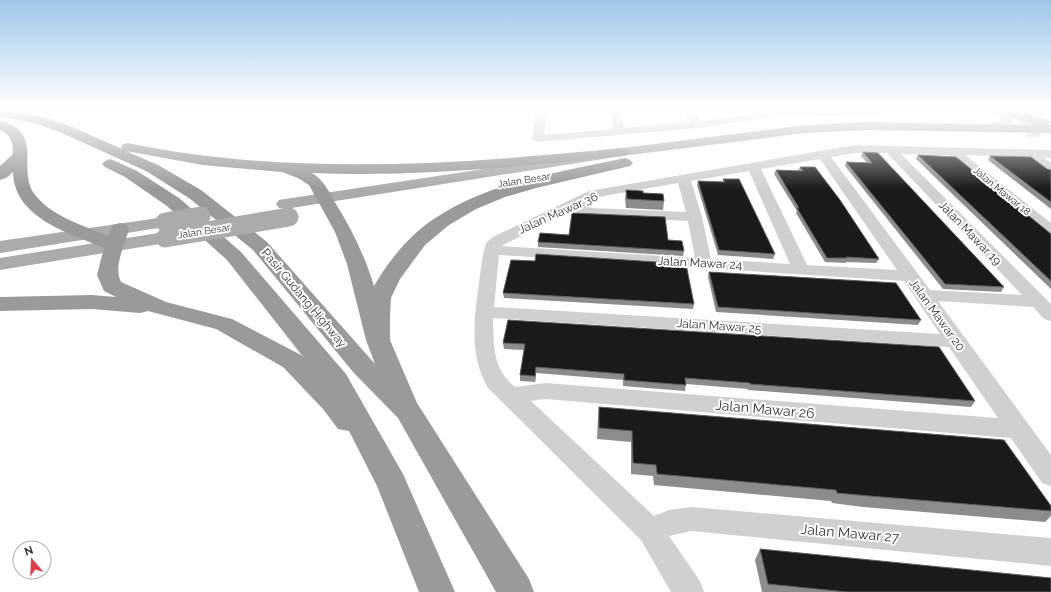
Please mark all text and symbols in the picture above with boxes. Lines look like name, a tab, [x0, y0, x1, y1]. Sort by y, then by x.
street label: Jalan Mawar 18	[971, 165, 1033, 217]
street label: Jalan Besar	[497, 170, 552, 190]
street label: Jalan Mawar 36	[516, 189, 600, 237]
street label: Jalan Mawar 19	[936, 198, 1004, 268]
street label: Jalan Besar	[177, 221, 232, 241]
street label: Pasir Gudang Highway	[259, 246, 350, 351]
street label: Jalan Mawar 24	[657, 254, 743, 272]
street label: Jalan Mawar 20	[906, 276, 968, 354]
street label: Jalan Mawar 25	[676, 316, 762, 336]
street label: Jalan Mawar 26	[715, 397, 815, 421]
street label: Jalan Mawar 27	[800, 521, 900, 545]
north arrow	[12, 540, 52, 580]
text: N	[23, 544, 35, 559]

